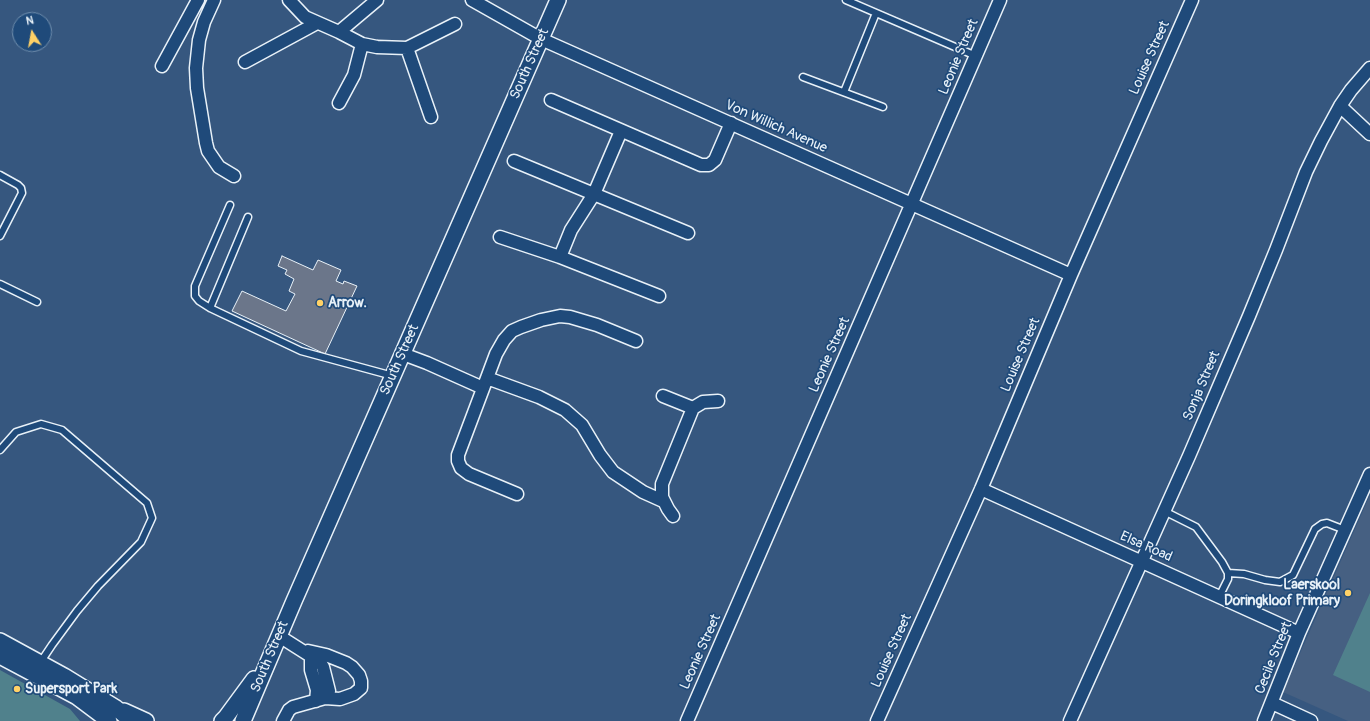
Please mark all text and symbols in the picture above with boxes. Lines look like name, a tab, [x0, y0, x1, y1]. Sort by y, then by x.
north arrow	[12, 12, 52, 52]
text: N	[25, 14, 35, 28]
street label: Leonie Street	[936, 17, 982, 97]
street label: Louise Street	[1126, 18, 1174, 98]
street label: South Street	[507, 26, 553, 102]
street label: Von Willich Avenue	[722, 97, 830, 157]
place label: Arrow.	[328, 295, 367, 311]
marker: Arrow.	[315, 298, 325, 308]
street label: Leonie Street	[806, 315, 854, 395]
street label: Louise Street	[998, 315, 1044, 395]
street label: South Street	[377, 322, 423, 398]
street label: Sonja Street	[1180, 349, 1224, 423]
street label: Elsa Road	[1117, 528, 1175, 566]
place label: Laerskool Doringkloof Primary	[1224, 577, 1340, 610]
marker: Laerskool Doringkloof Primary	[1343, 588, 1353, 598]
street label: Louise Street	[868, 611, 916, 691]
street label: Leonie Street	[677, 612, 725, 692]
street label: South Street	[247, 619, 293, 695]
street label: Cecile Street	[1252, 619, 1296, 697]
place label: Supersport Park	[25, 681, 117, 697]
marker: Supersport Park	[12, 684, 22, 694]

